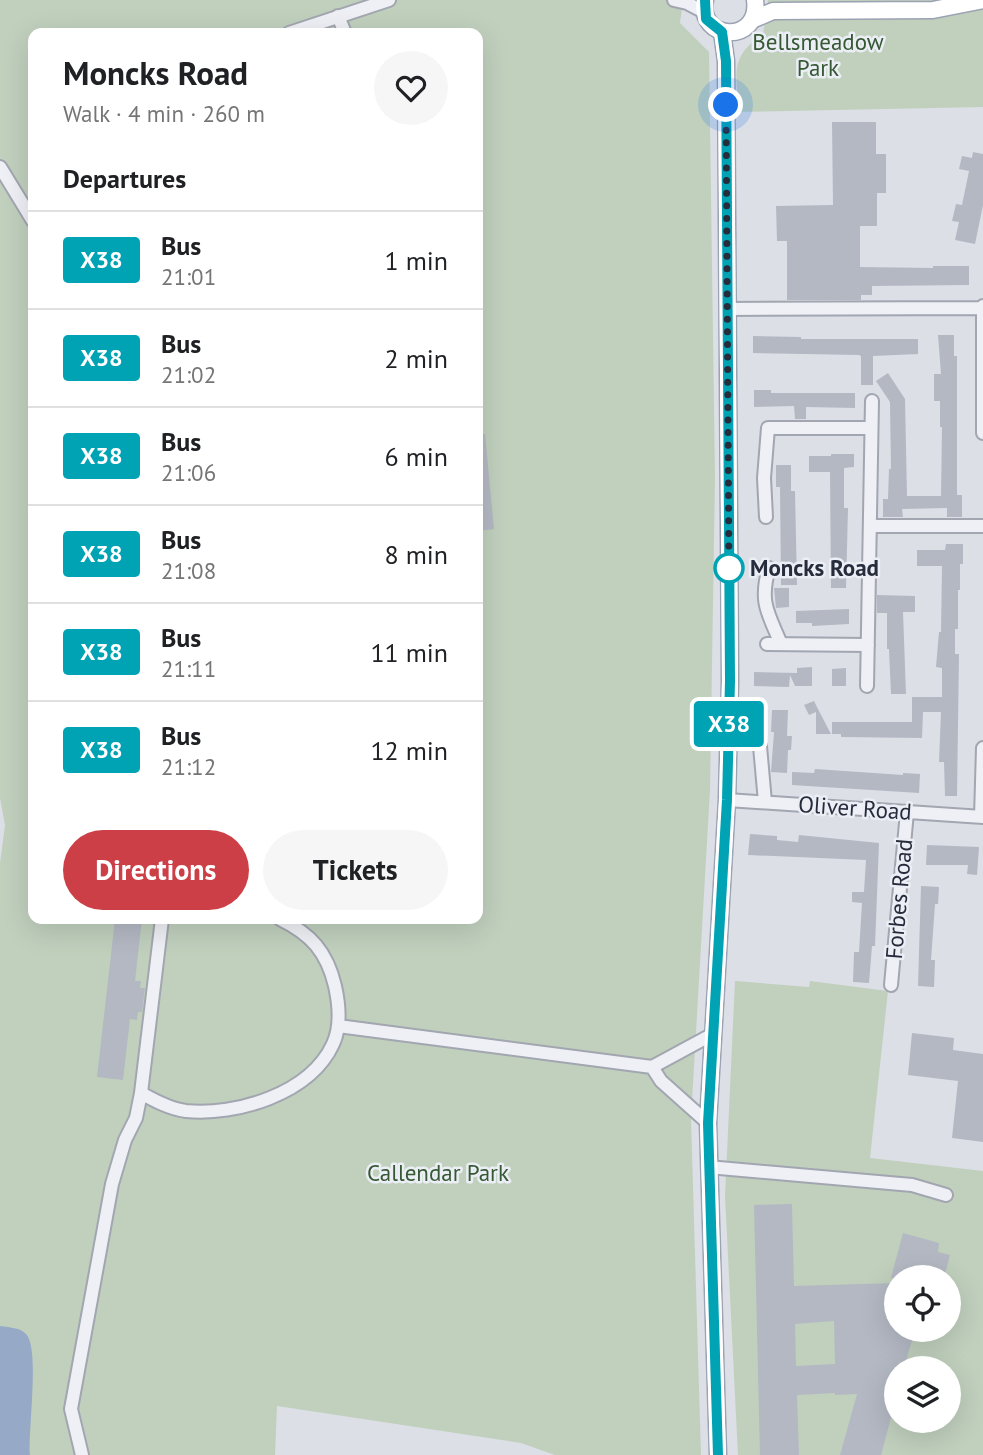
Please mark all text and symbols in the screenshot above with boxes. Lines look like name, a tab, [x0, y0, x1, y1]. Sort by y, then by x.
park label: Bellsmeadow Park	[752, 27, 884, 82]
text: Moncks Road	[63, 51, 248, 94]
button: heart	[374, 51, 448, 125]
your location	[708, 87, 743, 122]
text: Walk · 4 min · 260 m	[63, 99, 265, 128]
text: Departures	[63, 162, 186, 195]
text: Bus	[161, 229, 201, 262]
text: X38	[80, 244, 123, 275]
text: 1 min	[385, 244, 448, 277]
text: 21:01	[161, 262, 216, 291]
text: Bus	[161, 327, 201, 360]
text: X38	[80, 342, 123, 373]
text: 2 min	[385, 342, 448, 375]
text: 21:02	[161, 360, 216, 389]
text: Bus	[161, 425, 201, 458]
text: X38	[80, 440, 123, 471]
text: 6 min	[385, 440, 448, 473]
text: 21:06	[161, 458, 216, 487]
text: Bus	[161, 523, 201, 556]
text: X38	[80, 538, 123, 569]
text: 8 min	[385, 538, 448, 571]
marker: Moncks Road	[714, 553, 744, 583]
place label: Moncks Road	[750, 553, 879, 582]
text: 21:08	[161, 556, 216, 585]
text: Bus	[161, 621, 201, 654]
text: X38	[80, 636, 123, 667]
text: 11 min	[370, 636, 448, 669]
text: 21:11	[161, 654, 216, 683]
line badge: X38	[689, 701, 769, 747]
text: X38	[708, 708, 750, 739]
text: Bus	[161, 719, 201, 752]
text: X38	[80, 734, 123, 765]
text: 12 min	[370, 734, 448, 767]
text: 21:12	[161, 752, 216, 781]
street label: Oliver Road	[797, 789, 913, 826]
button: Directions	[63, 830, 249, 910]
button: Tickets	[263, 830, 448, 910]
street label: Forbes Road	[879, 838, 918, 960]
park label: Callendar Park	[367, 1158, 509, 1187]
map controls	[884, 1265, 961, 1433]
button: locate	[884, 1265, 961, 1342]
button: layers	[884, 1356, 961, 1433]

